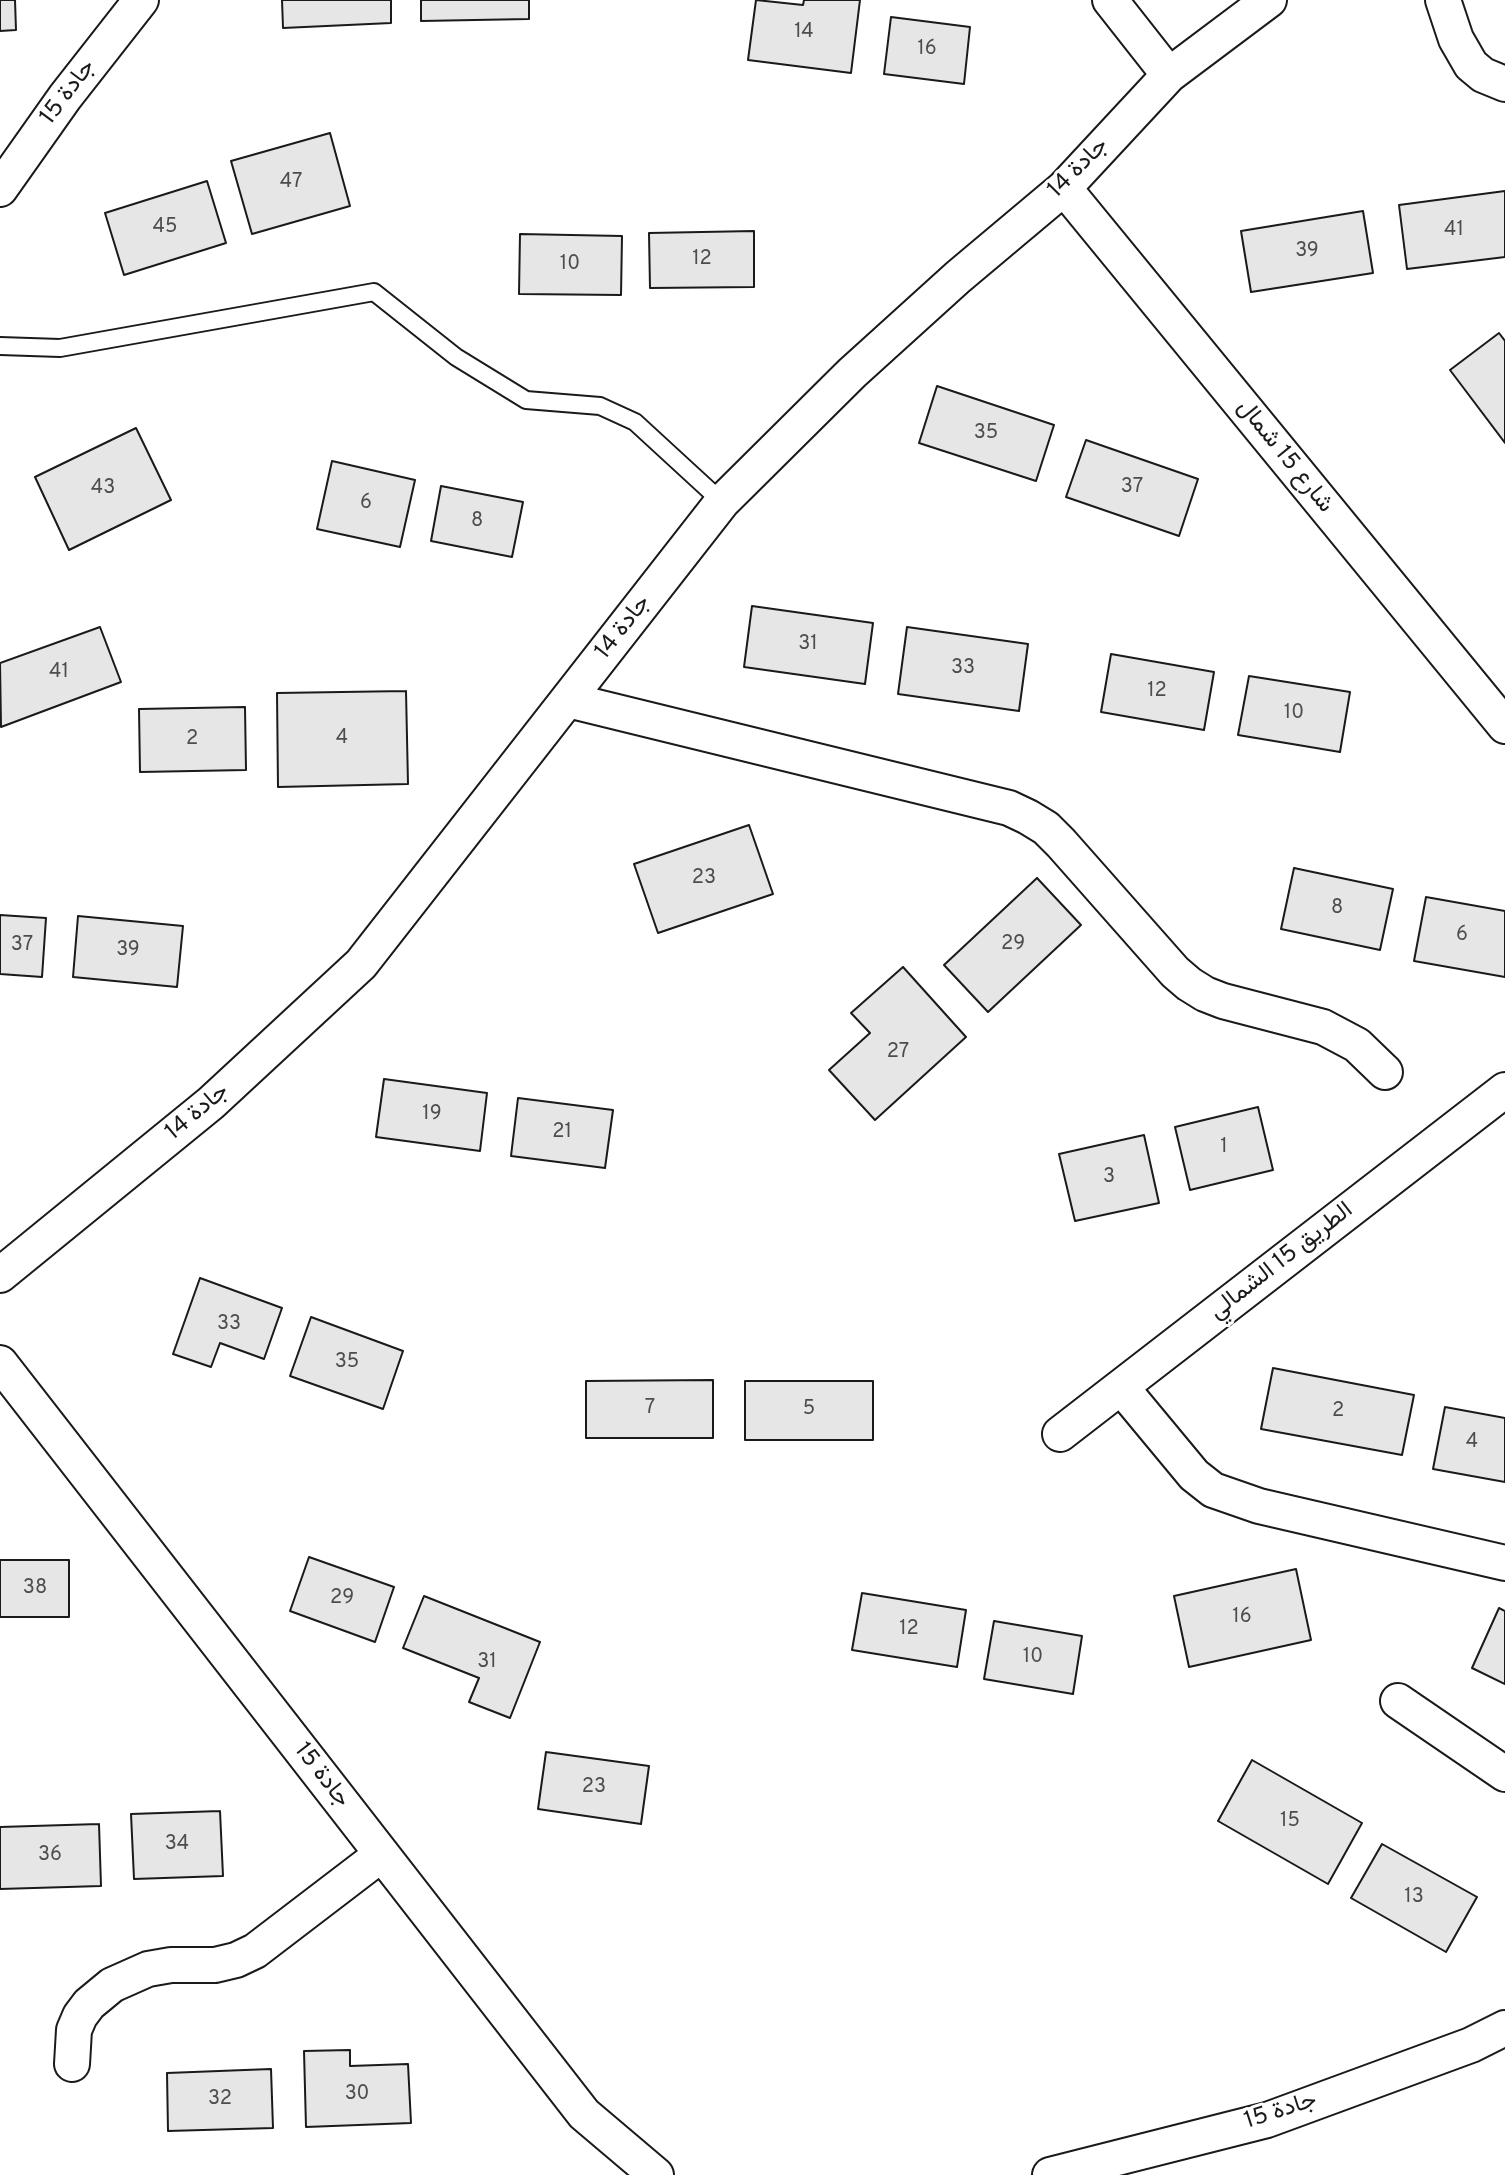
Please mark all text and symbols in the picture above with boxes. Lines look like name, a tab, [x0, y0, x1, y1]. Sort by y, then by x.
house number: 14	[794, 21, 814, 45]
house number: 16	[917, 38, 937, 62]
street label: جادة 15	[35, 55, 103, 131]
street label: جادة 14	[1043, 133, 1115, 205]
house number: 47	[280, 171, 302, 195]
house number: 45	[153, 216, 177, 240]
house number: 41	[1444, 219, 1464, 243]
house number: 39	[1295, 240, 1319, 264]
house number: 12	[692, 248, 712, 272]
house number: 10	[560, 253, 580, 277]
street label: شارع 15 شمال	[1229, 394, 1339, 520]
house number: 35	[974, 422, 998, 446]
house number: 37	[1121, 476, 1143, 500]
house number: 43	[91, 477, 115, 501]
house number: 6	[360, 492, 372, 516]
house number: 8	[471, 510, 483, 534]
street label: جادة 14	[590, 590, 658, 666]
house number: 31	[798, 633, 818, 657]
house number: 33	[951, 657, 975, 681]
house number: 41	[49, 661, 69, 685]
house number: 12	[1147, 680, 1167, 704]
house number: 10	[1284, 702, 1304, 726]
house number: 4	[336, 727, 348, 751]
house number: 2	[186, 728, 198, 752]
house number: 23	[692, 867, 716, 891]
house number: 8	[1331, 897, 1343, 921]
house number: 6	[1456, 924, 1468, 948]
house number: 29	[1001, 933, 1025, 957]
house number: 37	[11, 934, 33, 958]
house number: 39	[116, 939, 140, 963]
house number: 27	[887, 1041, 909, 1065]
street label: جادة 14	[160, 1078, 236, 1148]
house number: 19	[422, 1103, 442, 1127]
house number: 21	[552, 1121, 572, 1145]
house number: 1	[1220, 1136, 1228, 1160]
house number: 3	[1103, 1166, 1115, 1190]
street label: الطريق 15 الشمالي	[1204, 1197, 1360, 1327]
house number: 33	[217, 1313, 241, 1337]
house number: 35	[335, 1351, 359, 1375]
house number: 7	[645, 1397, 655, 1421]
house number: 5	[803, 1398, 815, 1422]
house number: 2	[1332, 1400, 1344, 1424]
house number: 4	[1466, 1431, 1478, 1455]
house number: 38	[23, 1577, 47, 1601]
house number: 29	[330, 1587, 354, 1611]
house number: 16	[1232, 1606, 1252, 1630]
house number: 12	[899, 1618, 919, 1642]
house number: 10	[1023, 1646, 1043, 1670]
house number: 31	[477, 1651, 497, 1675]
street label: جادة 15	[287, 1738, 355, 1814]
house number: 23	[582, 1776, 606, 1800]
house number: 15	[1280, 1810, 1300, 1834]
house number: 34	[165, 1833, 189, 1857]
house number: 36	[38, 1844, 62, 1868]
house number: 13	[1404, 1886, 1424, 1910]
house number: 30	[345, 2083, 369, 2107]
street label: جادة 15	[1241, 2087, 1321, 2137]
house number: 32	[208, 2088, 232, 2112]

